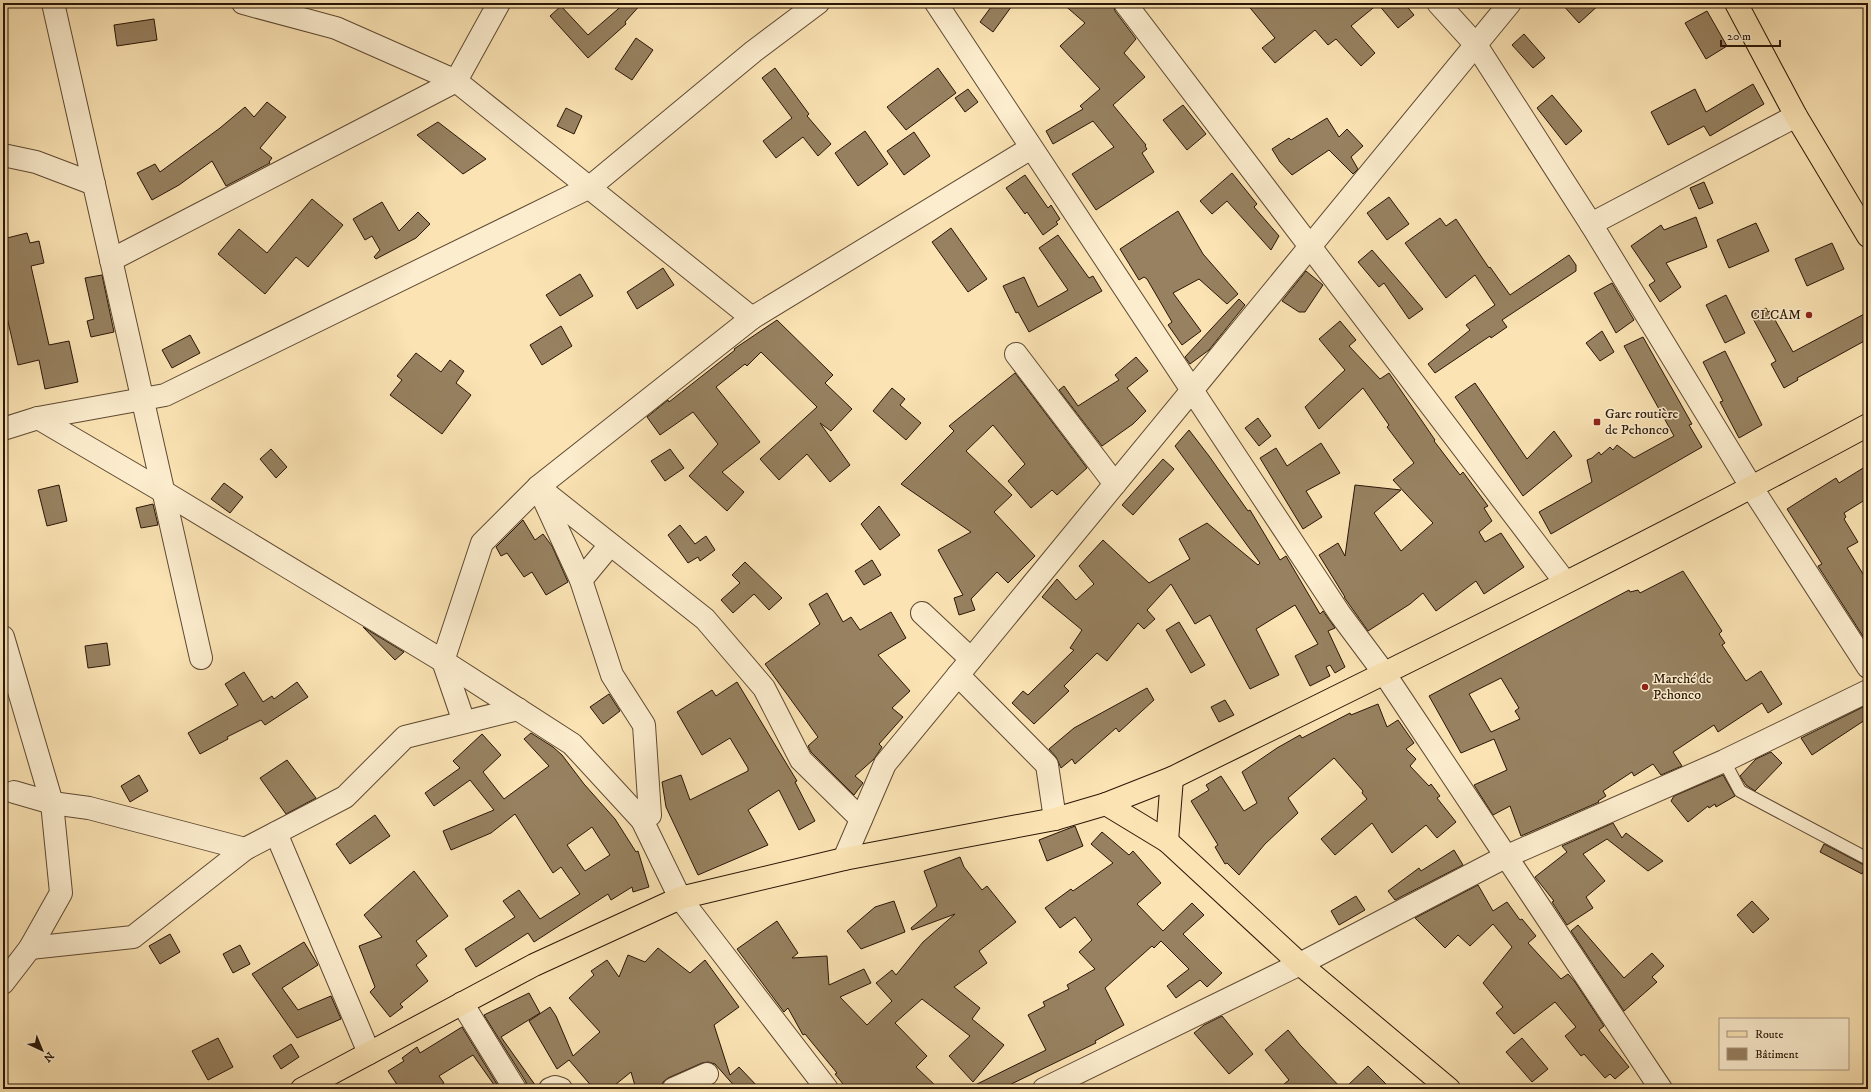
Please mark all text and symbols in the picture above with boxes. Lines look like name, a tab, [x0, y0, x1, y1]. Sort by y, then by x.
scale bar	[1721, 22, 1780, 48]
text: 20 m	[1727, 29, 1751, 44]
place label: CLCAM	[1751, 306, 1801, 324]
marker: CLCAM	[1804, 310, 1814, 320]
place label: Gare routière de Pehonco	[1605, 405, 1679, 439]
marker: Gare routière de Pehonco	[1592, 417, 1602, 427]
place label: Marché de Pehonco	[1653, 670, 1712, 704]
marker: Marché de Pehonco	[1640, 682, 1650, 692]
legend	[1719, 1018, 1849, 1070]
text: Route	[1755, 1027, 1783, 1042]
north arrow	[22, 1030, 62, 1070]
text: Bâtiment	[1755, 1047, 1799, 1062]
text: N	[40, 1048, 56, 1065]

